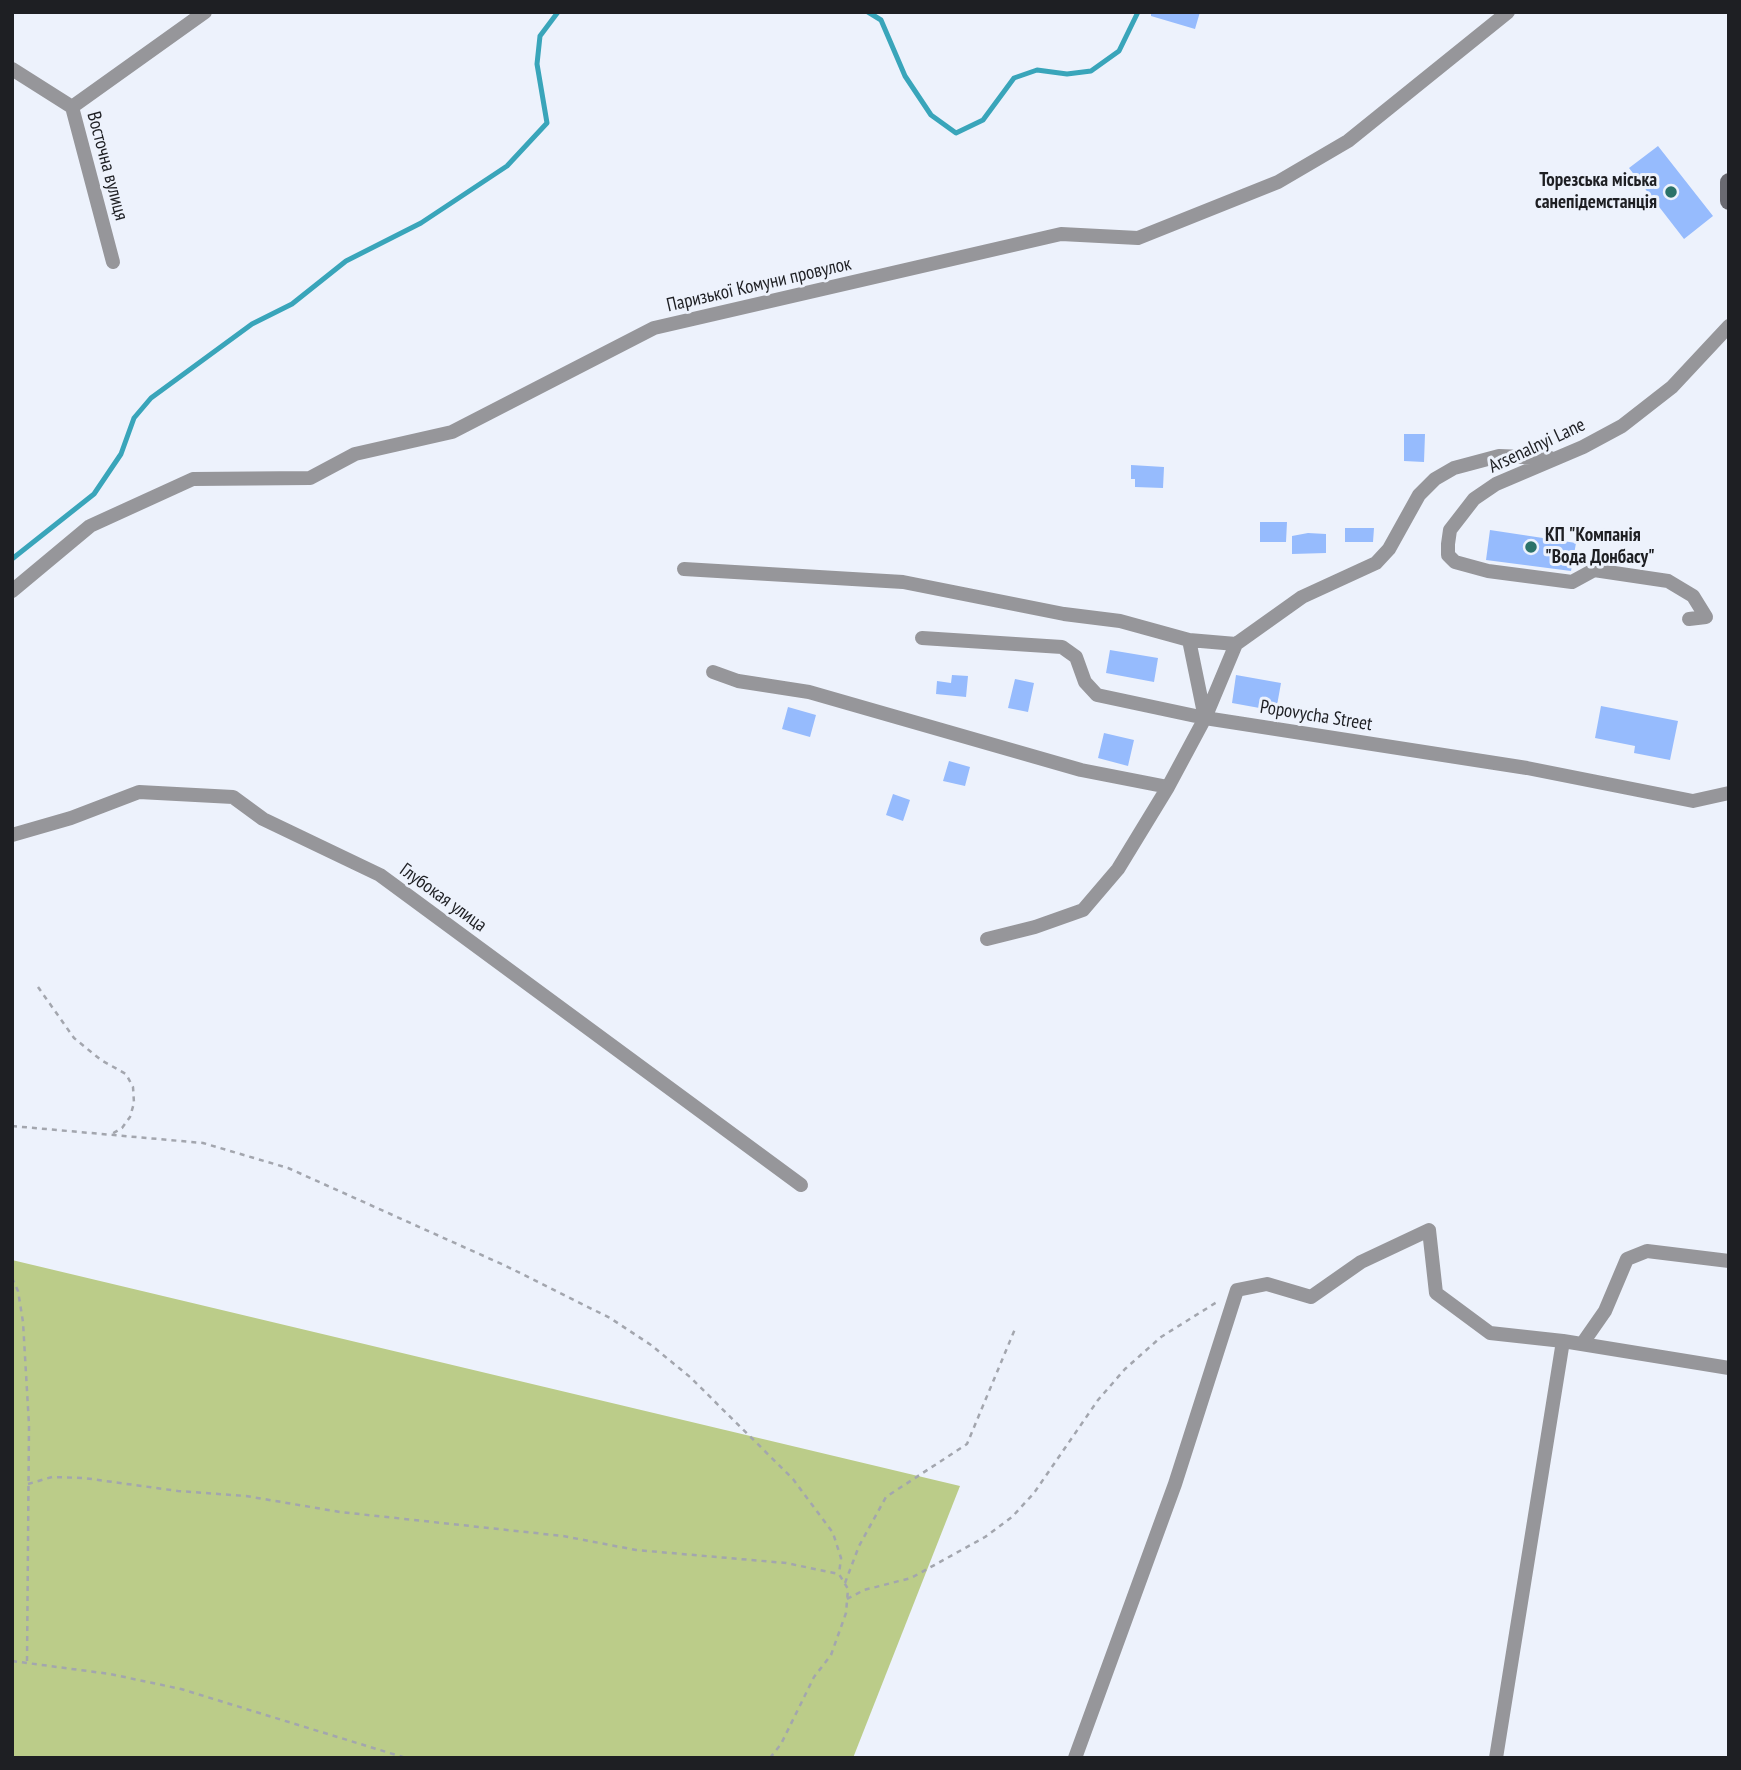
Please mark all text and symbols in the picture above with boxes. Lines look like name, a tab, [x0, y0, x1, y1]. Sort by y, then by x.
street label: Восточна вулиця	[82, 109, 132, 223]
place label: Торезська міська санепідемстанція	[1535, 170, 1657, 214]
marker: Торезська міська санепідемстанція	[1663, 184, 1679, 200]
street label: Паризької Комуни провулок	[665, 253, 853, 317]
street label: Arsenalnyi Lane	[1485, 414, 1589, 478]
place label: КП "Компанія "Вода Донбасу"	[1545, 525, 1655, 569]
marker: КП "Компанія "Вода Донбасу"	[1523, 539, 1539, 555]
street label: Popovycha Street	[1258, 696, 1374, 736]
street label: Глубокая улица	[395, 859, 491, 937]

